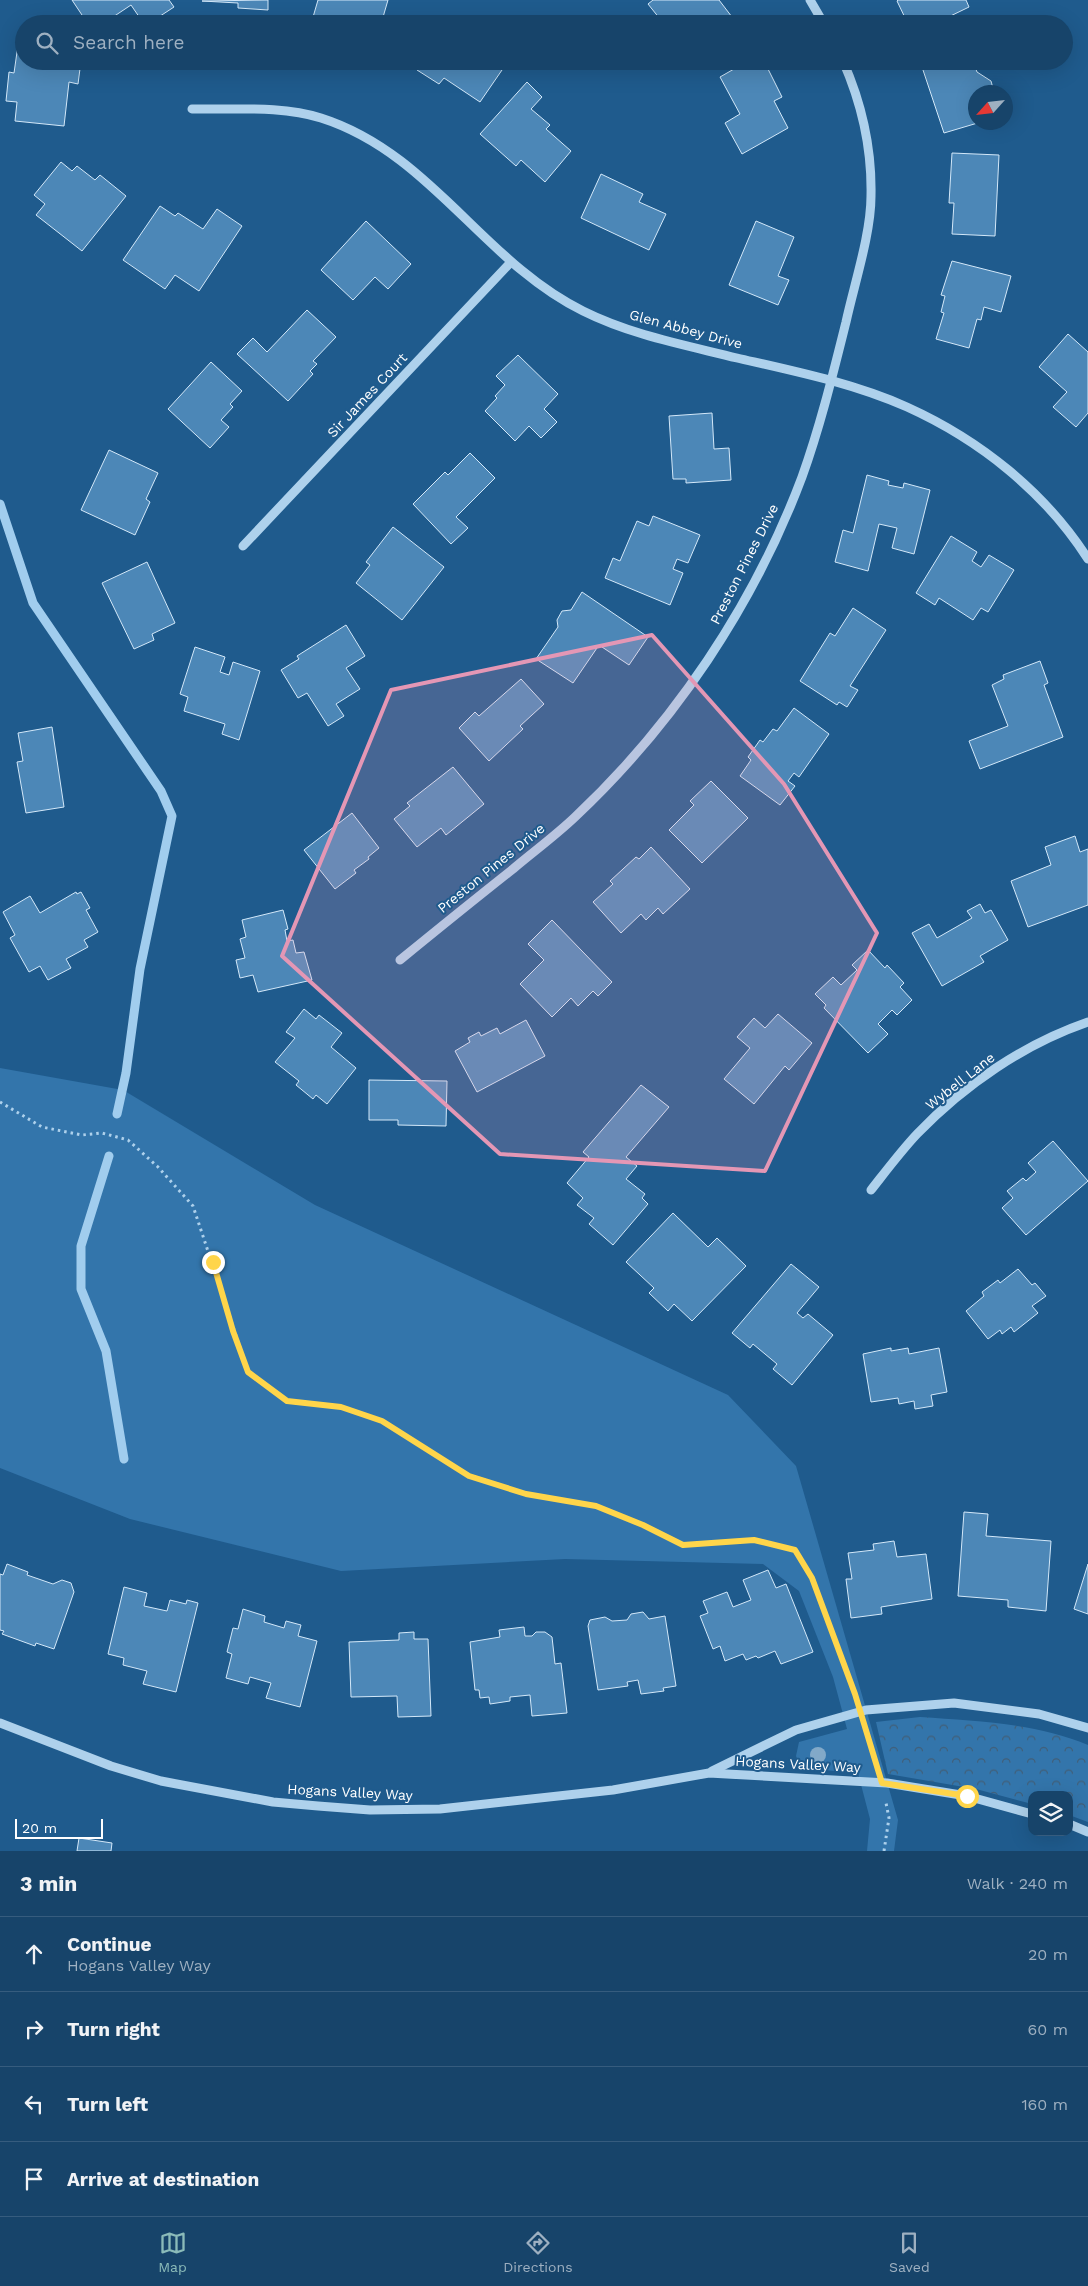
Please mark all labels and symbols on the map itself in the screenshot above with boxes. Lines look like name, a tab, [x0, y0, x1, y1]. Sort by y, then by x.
north arrow	[968, 85, 1013, 130]
street label: Glen Abbey Drive	[628, 306, 744, 352]
street label: Sir James Court	[324, 349, 410, 440]
street label: Preston Pines Drive	[707, 501, 781, 627]
street label: Preston Pines Drive	[434, 820, 548, 916]
street label: Wybell Lane	[922, 1049, 998, 1113]
route end	[202, 1251, 225, 1274]
street label: Hogans Valley Way	[735, 1753, 862, 1775]
street label: Hogans Valley Way	[287, 1781, 414, 1803]
route start	[956, 1785, 979, 1808]
scale bar	[15, 1816, 102, 1839]

